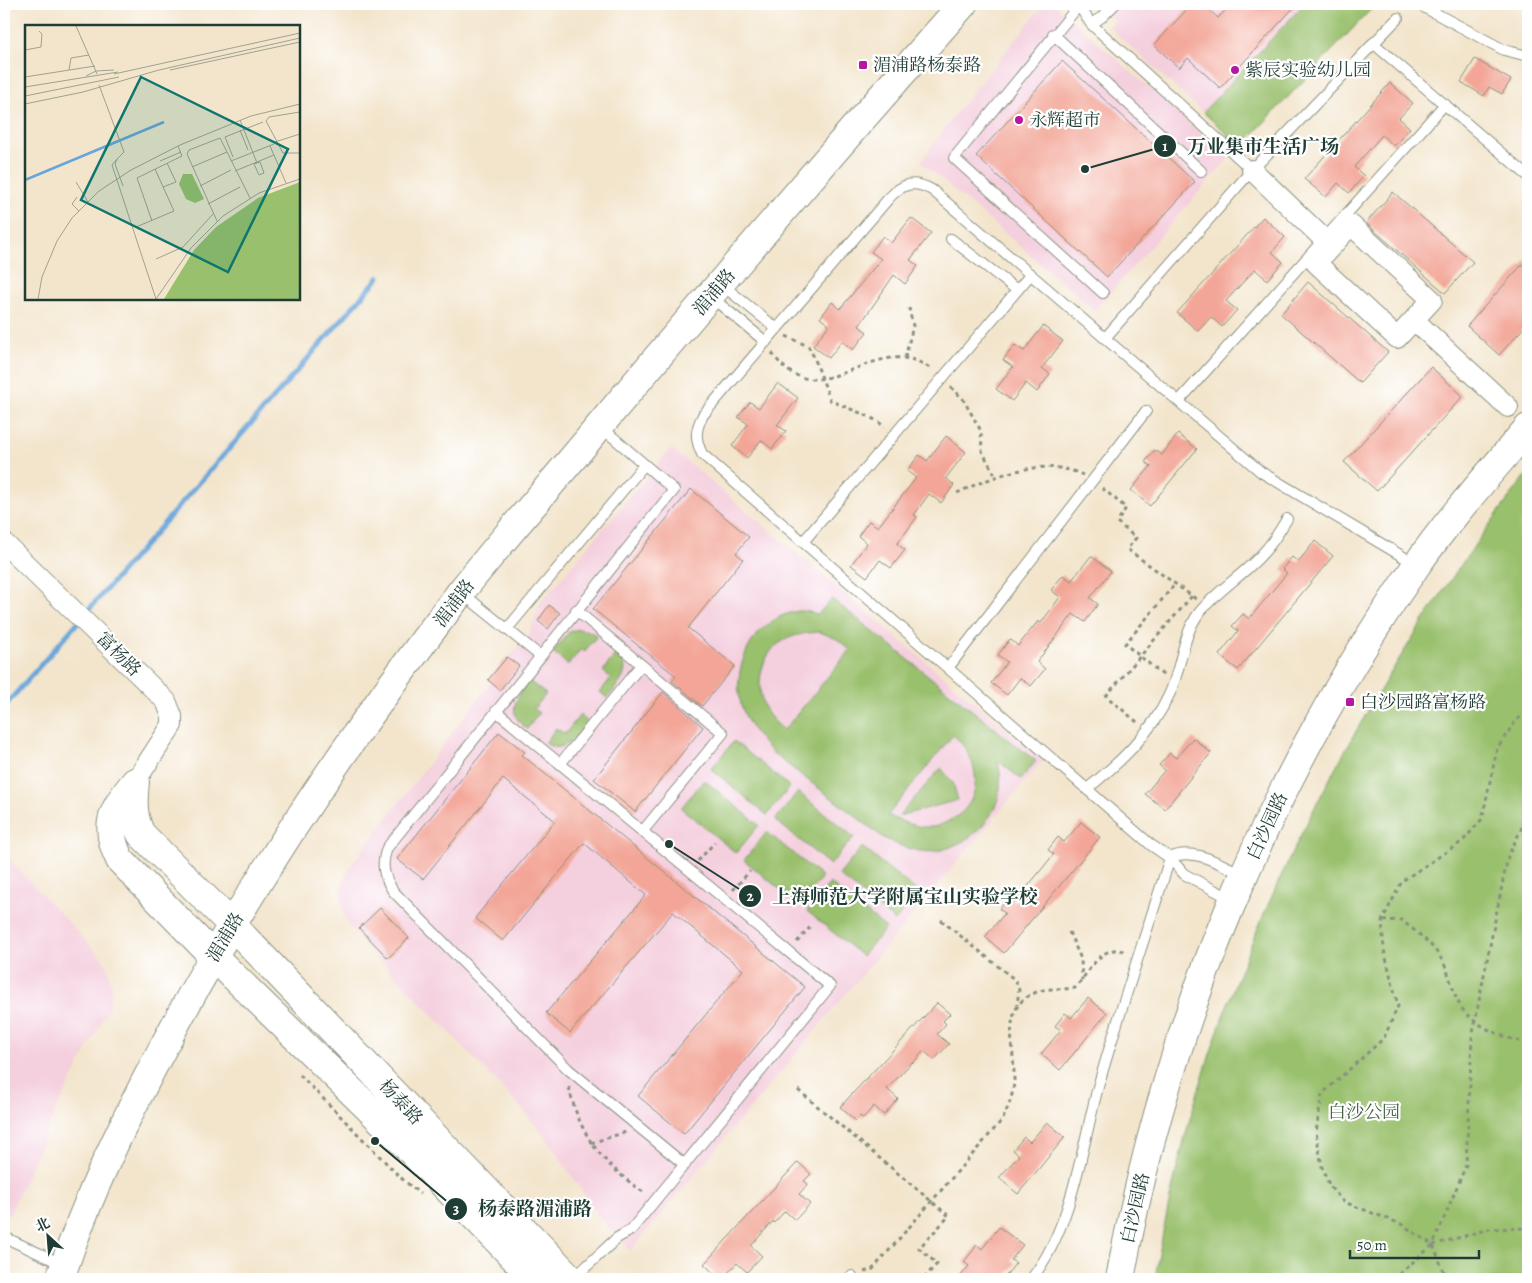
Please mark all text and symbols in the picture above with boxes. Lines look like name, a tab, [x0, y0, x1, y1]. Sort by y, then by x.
inset map	[25, 25, 300, 300]
place label: 湄浦路杨泰路	[873, 53, 981, 77]
place label: 紫辰实验幼儿园	[1245, 58, 1371, 82]
marker: 湄浦路杨泰路	[857, 59, 869, 71]
marker: 紫辰实验幼儿园	[1229, 64, 1241, 76]
place label: 永辉超市	[1029, 108, 1101, 132]
marker: 永辉超市	[1013, 114, 1025, 126]
callout: 万业集市生活广场	[1152, 129, 1349, 163]
text: 万业集市生活广场	[1187, 134, 1339, 160]
text: 1	[1162, 136, 1168, 156]
street label: 湄浦路	[687, 264, 741, 320]
street label: 湄浦路	[428, 574, 480, 632]
street label: 富杨路	[91, 626, 147, 682]
place label: 白沙园路富杨路	[1360, 690, 1486, 714]
marker: 白沙园路富杨路	[1344, 696, 1356, 708]
street label: 白沙园路	[1241, 788, 1293, 864]
callout: 上海师范大学附属宝山实验学校	[737, 879, 1048, 913]
text: 上海师范大学附属宝山实验学校	[772, 884, 1038, 910]
text: 2	[746, 886, 754, 906]
street label: 湄浦路	[201, 908, 249, 966]
street label: 杨泰路	[374, 1074, 428, 1130]
park label: 白沙公园	[1328, 1100, 1400, 1124]
street label: 白沙园路	[1115, 1170, 1155, 1246]
callout: 杨泰路湄浦路	[443, 1192, 602, 1226]
text: 杨泰路湄浦路	[478, 1196, 592, 1222]
text: 3	[453, 1199, 459, 1219]
north arrow	[22, 1210, 72, 1260]
text: 北	[32, 1213, 53, 1236]
scale bar	[1350, 1228, 1478, 1260]
text: 50 m	[1357, 1235, 1387, 1255]

